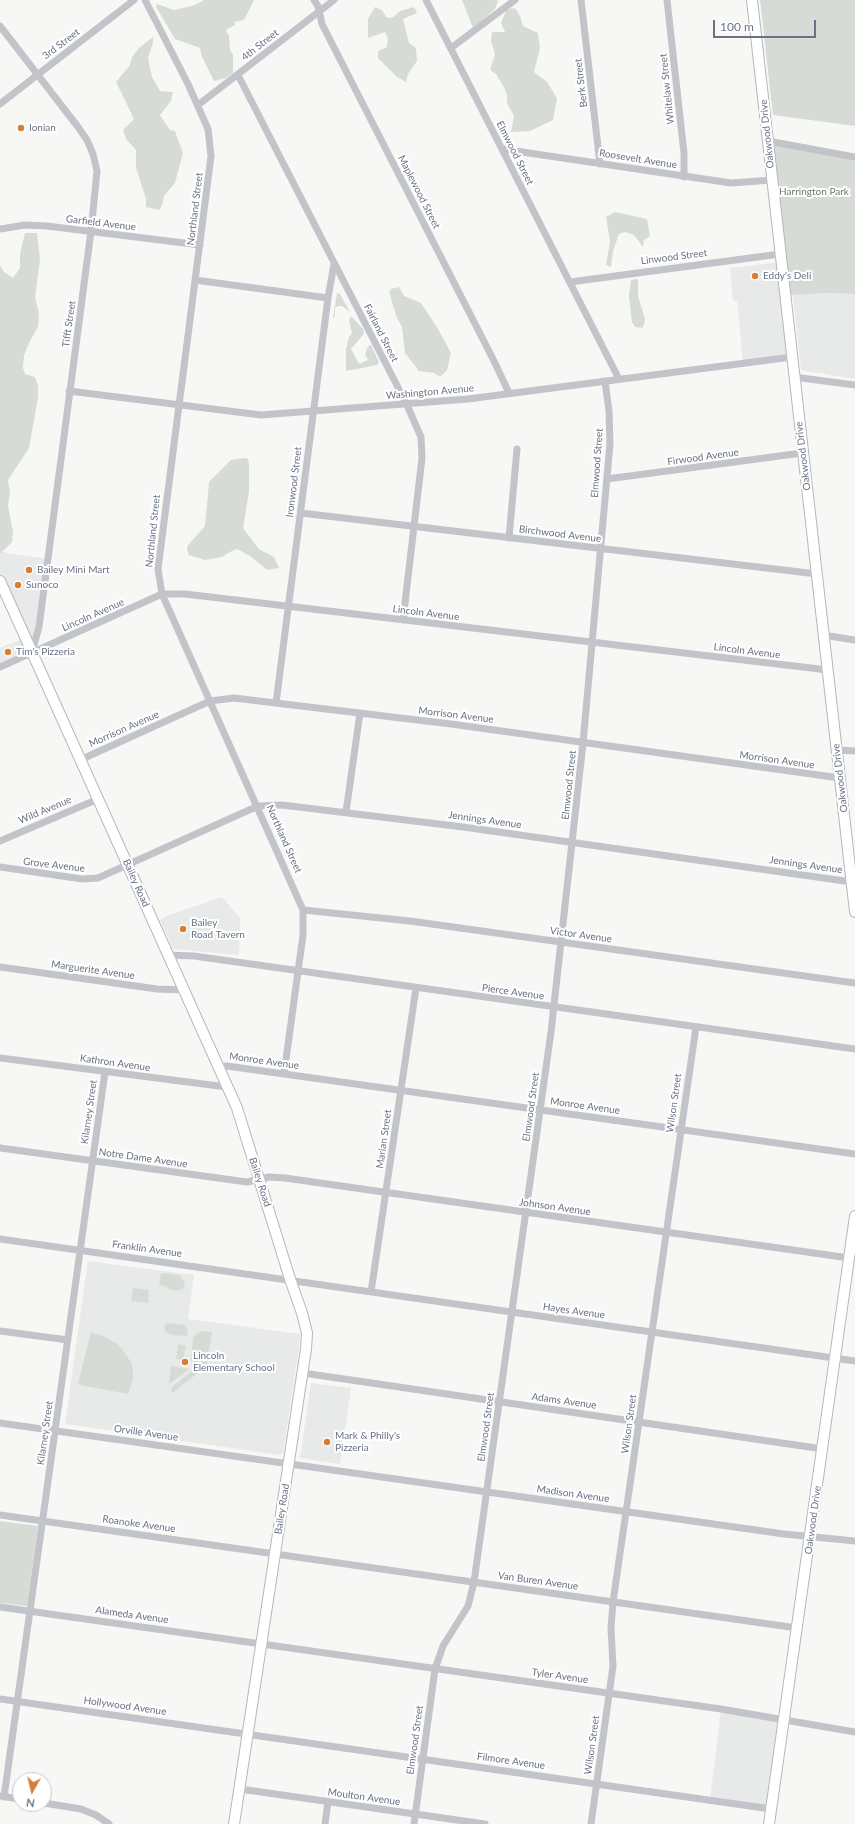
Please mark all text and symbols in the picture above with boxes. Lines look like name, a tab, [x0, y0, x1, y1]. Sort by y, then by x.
scale bar	[715, 12, 818, 38]
text: 100 m	[720, 19, 754, 34]
street label: 3rd Street	[40, 26, 82, 62]
street label: 4th Street	[239, 27, 281, 63]
street label: Whitelaw Street	[657, 53, 677, 125]
street label: Berk Street	[572, 58, 590, 108]
street label: Oakwood Drive	[757, 99, 777, 169]
street label: Elmwood Street	[494, 119, 536, 187]
place label: Ionian	[29, 122, 56, 134]
marker: Ionian	[16, 123, 26, 133]
street label: Roosevelt Avenue	[598, 147, 678, 171]
street label: Maplewood Street	[395, 153, 443, 231]
street label: Northland Street	[185, 172, 205, 246]
park label: Harrington Park	[779, 186, 849, 198]
street label: Garfield Avenue	[65, 213, 137, 233]
street label: Linwood Street	[640, 247, 708, 267]
place label: Eddy's Deli	[763, 270, 811, 282]
marker: Eddy's Deli	[750, 271, 760, 281]
street label: Tifft Street	[60, 300, 78, 348]
street label: Fairland Street	[361, 302, 401, 364]
street label: Washington Avenue	[385, 382, 475, 402]
street label: Oakwood Drive	[793, 421, 813, 491]
street label: Elmwood Street	[589, 428, 605, 498]
street label: Ironwood Street	[284, 446, 304, 518]
street label: Firwood Avenue	[666, 446, 740, 468]
street label: Northland Street	[143, 494, 163, 568]
street label: Birchwood Avenue	[518, 523, 602, 545]
place label: Bailey Mini Mart	[37, 564, 109, 576]
marker: Bailey Mini Mart	[24, 565, 34, 575]
place label: Sunoco	[26, 579, 59, 591]
marker: Sunoco	[13, 580, 23, 590]
street label: Lincoln Avenue	[60, 596, 126, 634]
street label: Lincoln Avenue	[392, 603, 460, 623]
street label: Lincoln Avenue	[713, 641, 781, 661]
place label: Tim's Pizzeria	[16, 646, 75, 658]
marker: Tim's Pizzeria	[3, 647, 13, 657]
street label: Morrison Avenue	[418, 704, 494, 726]
street label: Morrison Avenue	[87, 708, 161, 750]
street label: Oakwood Drive	[830, 743, 850, 813]
street label: Morrison Avenue	[739, 749, 815, 771]
street label: Elmwood Street	[559, 750, 579, 820]
street label: Wild Avenue	[17, 793, 73, 827]
street label: Northland Street	[264, 803, 304, 875]
street label: Jennings Avenue	[448, 809, 522, 831]
street label: Jennings Avenue	[769, 854, 843, 876]
street label: Grove Avenue	[22, 855, 86, 875]
street label: Bailey Road	[120, 857, 152, 909]
place label: Bailey Road Tavern	[191, 917, 245, 940]
marker: Bailey Road Tavern	[178, 924, 188, 934]
street label: Victor Avenue	[549, 925, 613, 945]
street label: Marguerite Avenue	[50, 958, 136, 982]
street label: Pierce Avenue	[481, 982, 545, 1002]
street label: Monroe Avenue	[228, 1050, 300, 1072]
street label: Kathron Avenue	[79, 1052, 151, 1074]
street label: Elmwood Street	[520, 1072, 542, 1142]
street label: Wilson Street	[664, 1073, 684, 1133]
street label: Kilarney Street	[79, 1079, 99, 1145]
street label: Monroe Avenue	[549, 1095, 621, 1117]
street label: Marian Street	[374, 1109, 394, 1169]
street label: Notre Dame Avenue	[98, 1146, 188, 1170]
street label: Bailey Road	[246, 1156, 274, 1208]
street label: Johnson Avenue	[518, 1196, 592, 1218]
street label: Franklin Avenue	[111, 1238, 183, 1260]
street label: Hayes Avenue	[542, 1301, 606, 1321]
place label: Lincoln Elementary School	[193, 1350, 275, 1374]
marker: Lincoln Elementary School	[180, 1357, 190, 1367]
street label: Adams Avenue	[531, 1391, 597, 1411]
street label: Elmwood Street	[475, 1392, 497, 1462]
street label: Wilson Street	[619, 1394, 639, 1454]
street label: Kilarney Street	[35, 1400, 55, 1466]
street label: Orville Avenue	[113, 1423, 179, 1443]
place label: Mark & Philly's Pizzeria	[335, 1430, 400, 1454]
marker: Mark & Philly's Pizzeria	[322, 1437, 332, 1447]
street label: Bailey Road	[272, 1483, 292, 1535]
street label: Madison Avenue	[536, 1483, 610, 1505]
street label: Oakwood Drive	[802, 1485, 824, 1555]
street label: Roanoke Avenue	[102, 1513, 176, 1535]
street label: Van Buren Avenue	[497, 1569, 579, 1593]
street label: Alameda Avenue	[95, 1604, 169, 1626]
street label: Tyler Avenue	[531, 1666, 589, 1686]
street label: Hollywood Avenue	[83, 1694, 167, 1718]
street label: Elmwood Street	[404, 1705, 426, 1775]
street label: Wilson Street	[582, 1715, 602, 1775]
street label: Filmore Avenue	[476, 1750, 546, 1772]
north arrow	[12, 1772, 52, 1812]
street label: Moulton Avenue	[327, 1786, 401, 1808]
text: N	[25, 1796, 36, 1810]

